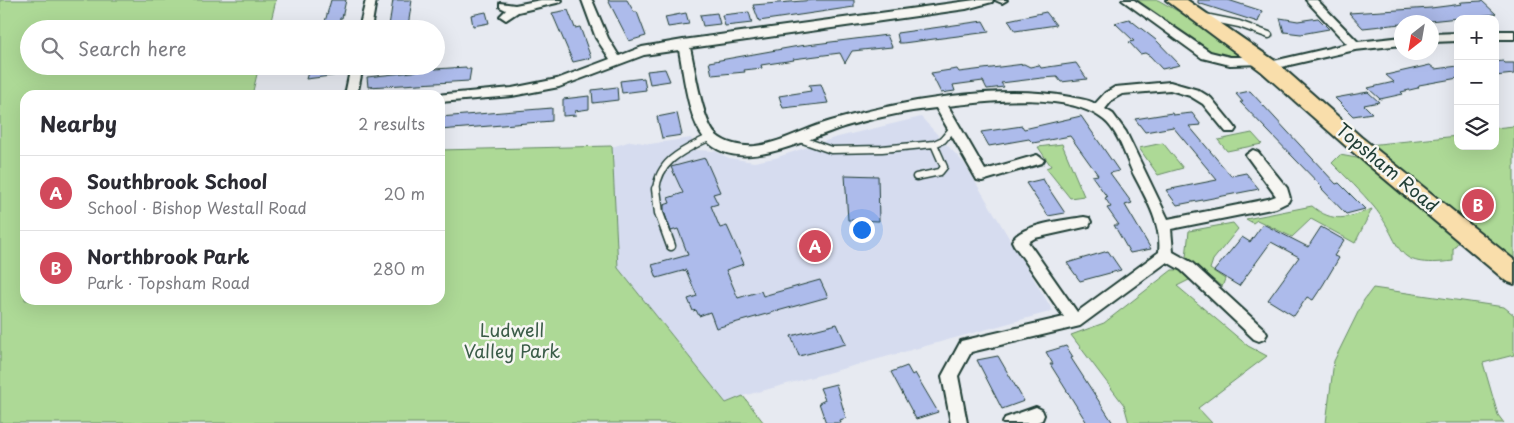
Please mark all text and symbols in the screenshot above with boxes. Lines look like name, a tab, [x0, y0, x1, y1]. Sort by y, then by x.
north arrow	[1394, 15, 1439, 60]
map controls	[1454, 15, 1499, 150]
button: +	[1454, 15, 1499, 60]
search box	[20, 20, 445, 75]
icon: search	[38, 34, 66, 62]
text: Search here	[78, 34, 187, 62]
button: −	[1454, 60, 1499, 105]
button: layers	[1454, 105, 1499, 150]
text: Nearby	[40, 107, 117, 139]
text: 2 results	[358, 111, 425, 135]
street label: Topsham Road	[1331, 116, 1445, 218]
text: Southbrook School	[87, 167, 267, 195]
text: A	[50, 181, 62, 205]
text: 20 m	[384, 181, 425, 205]
pin: B	[1462, 186, 1494, 224]
text: School · Bishop Westall Road	[87, 195, 307, 219]
your location	[849, 217, 875, 243]
pin: A	[799, 227, 831, 265]
text: Northbrook Park	[87, 242, 249, 270]
text: B	[51, 256, 61, 280]
text: 280 m	[373, 256, 425, 280]
text: Park · Topsham Road	[87, 270, 250, 294]
park label: Ludwell Valley Park	[464, 316, 560, 364]

